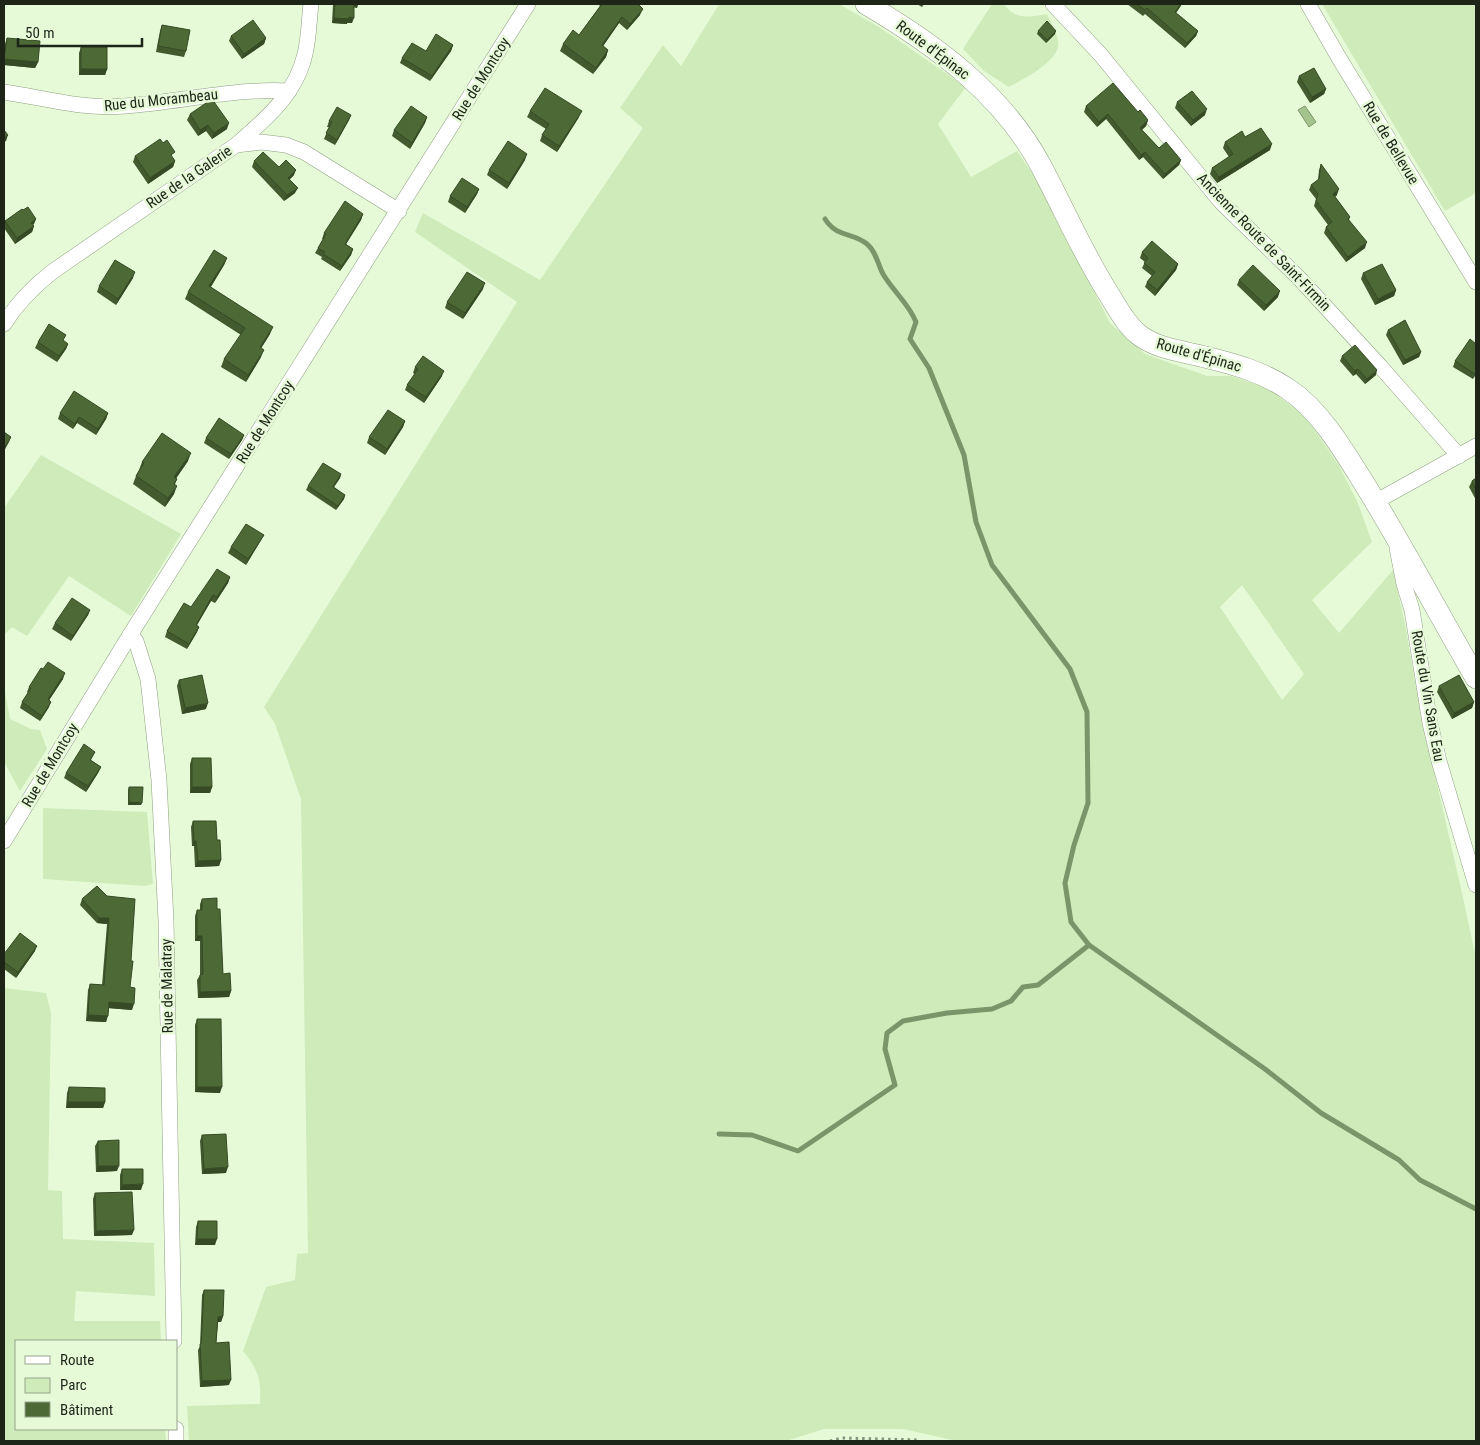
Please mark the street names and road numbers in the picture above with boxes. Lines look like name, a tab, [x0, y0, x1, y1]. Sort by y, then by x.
street label: Route d'Épinac	[893, 17, 973, 84]
street label: Rue de Montcoy	[448, 34, 514, 124]
street label: Rue du Morambeau	[103, 85, 219, 115]
street label: Rue de Bellevue	[1359, 98, 1423, 188]
street label: Rue de la Galerie	[143, 142, 235, 212]
street label: Ancienne Route de Saint-Firmin	[1193, 169, 1335, 315]
street label: Route d'Épinac	[1155, 334, 1244, 376]
street label: Rue de Montcoy	[232, 377, 298, 467]
street label: Route du Vin Sans Eau	[1408, 629, 1448, 763]
street label: Rue de Montcoy	[18, 720, 82, 810]
street label: Rue de Malatray	[157, 938, 177, 1034]

